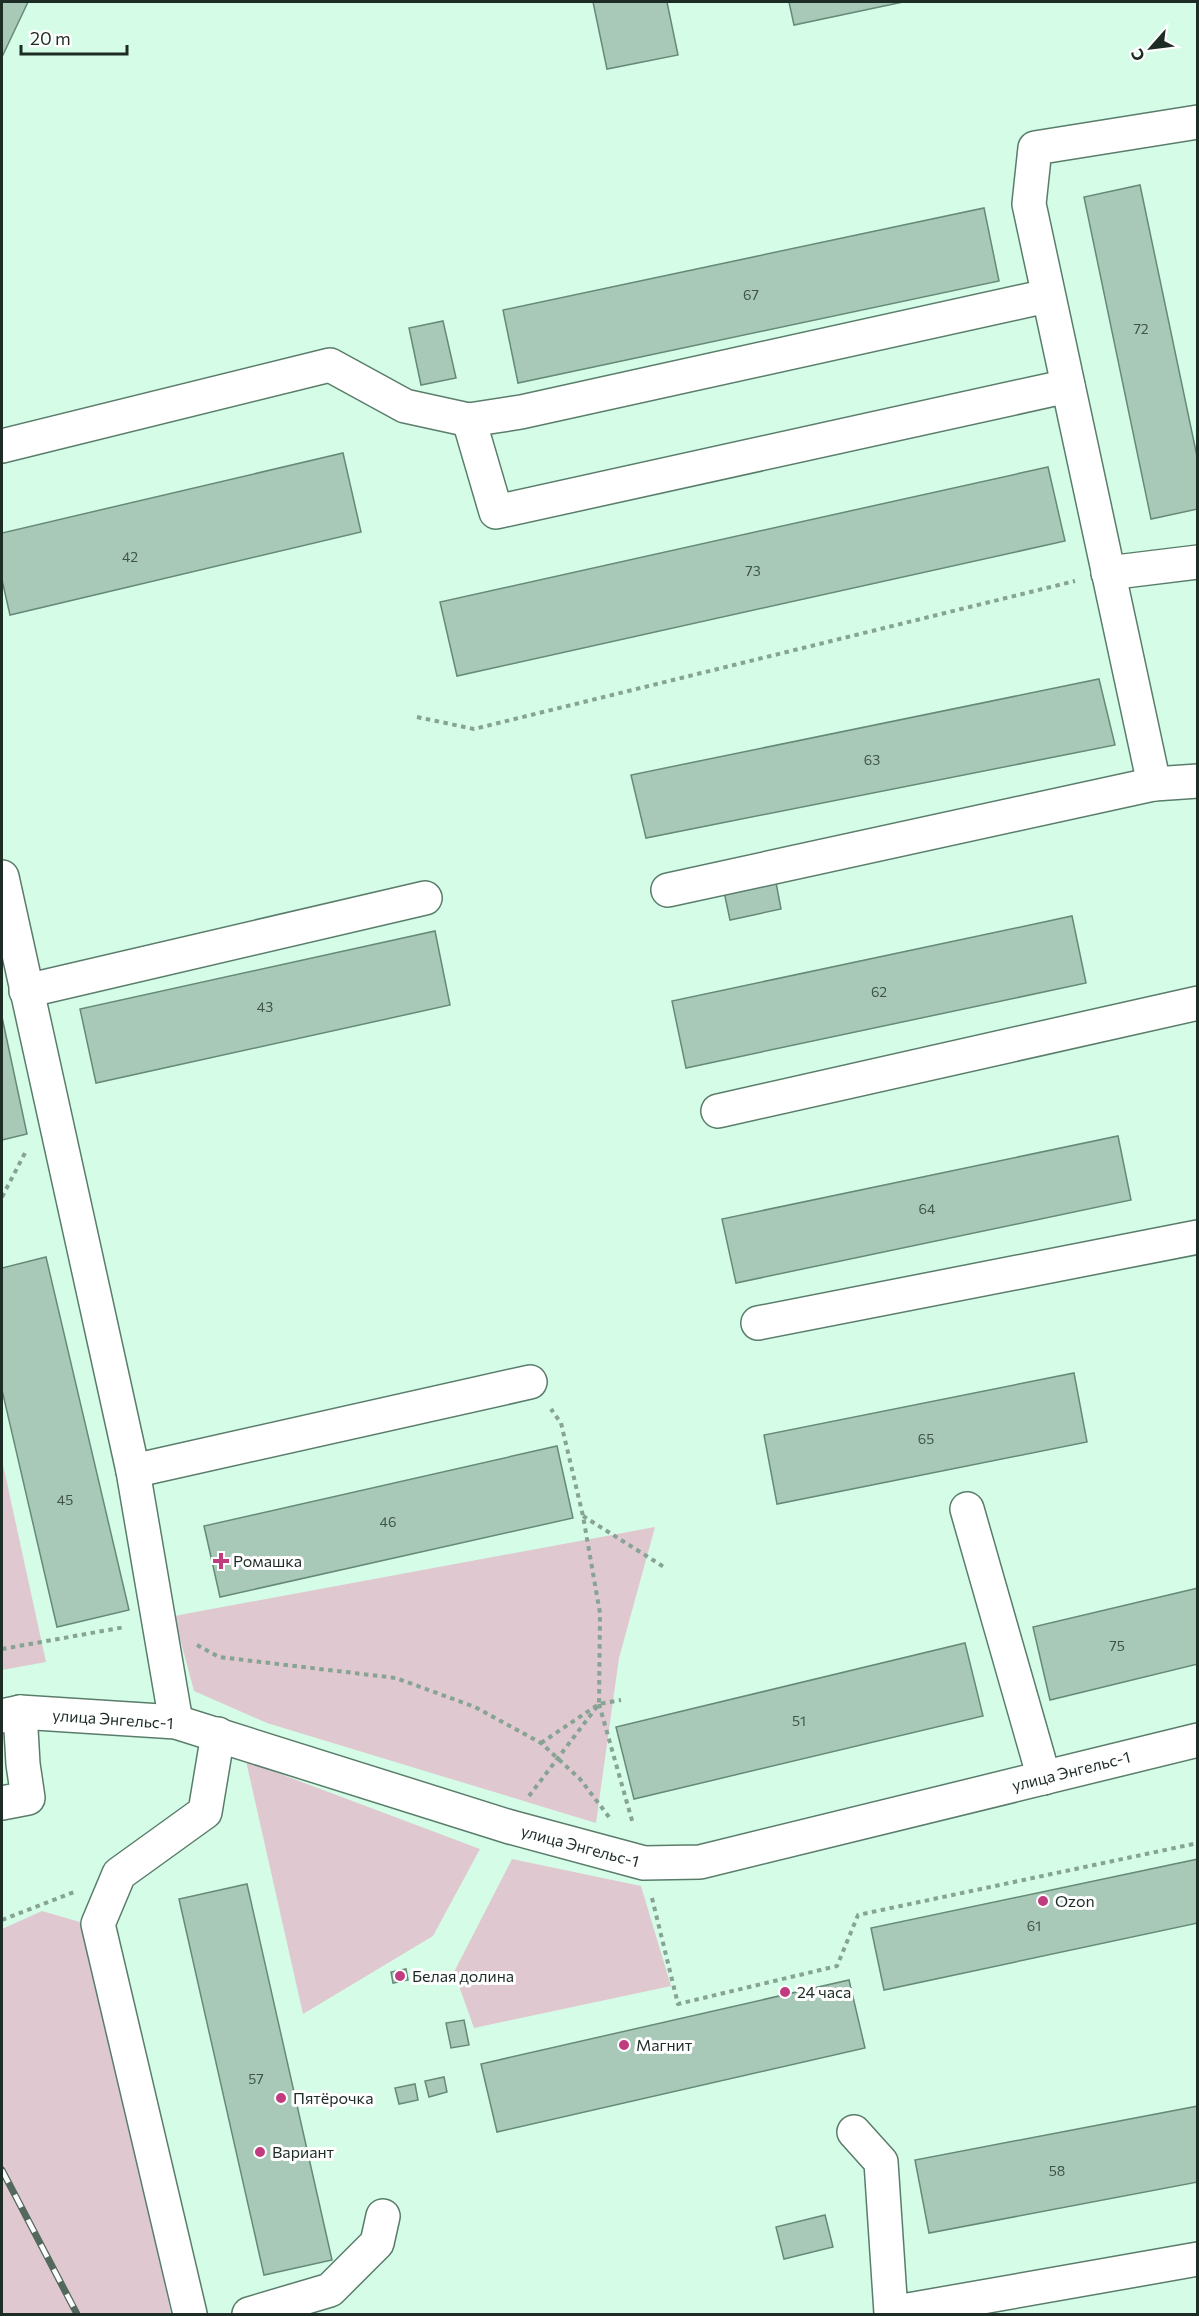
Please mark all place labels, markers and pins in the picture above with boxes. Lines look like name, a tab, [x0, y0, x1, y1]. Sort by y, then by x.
place label: Ромашка	[233, 1551, 302, 1570]
marker: Ромашка	[214, 1554, 228, 1568]
place label: Ozon	[1055, 1891, 1095, 1910]
marker: Ozon	[1036, 1894, 1050, 1908]
place label: Белая долина	[412, 1966, 514, 1985]
marker: Белая долина	[393, 1969, 407, 1983]
place label: 24 часа	[797, 1982, 851, 2001]
marker: 24 часа	[778, 1985, 792, 1999]
place label: Магнит	[636, 2035, 693, 2054]
marker: Магнит	[617, 2038, 631, 2052]
place label: Пятёрочка	[293, 2088, 373, 2107]
marker: Пятёрочка	[274, 2091, 288, 2105]
place label: Вариант	[272, 2142, 335, 2161]
marker: Вариант	[253, 2145, 267, 2159]

